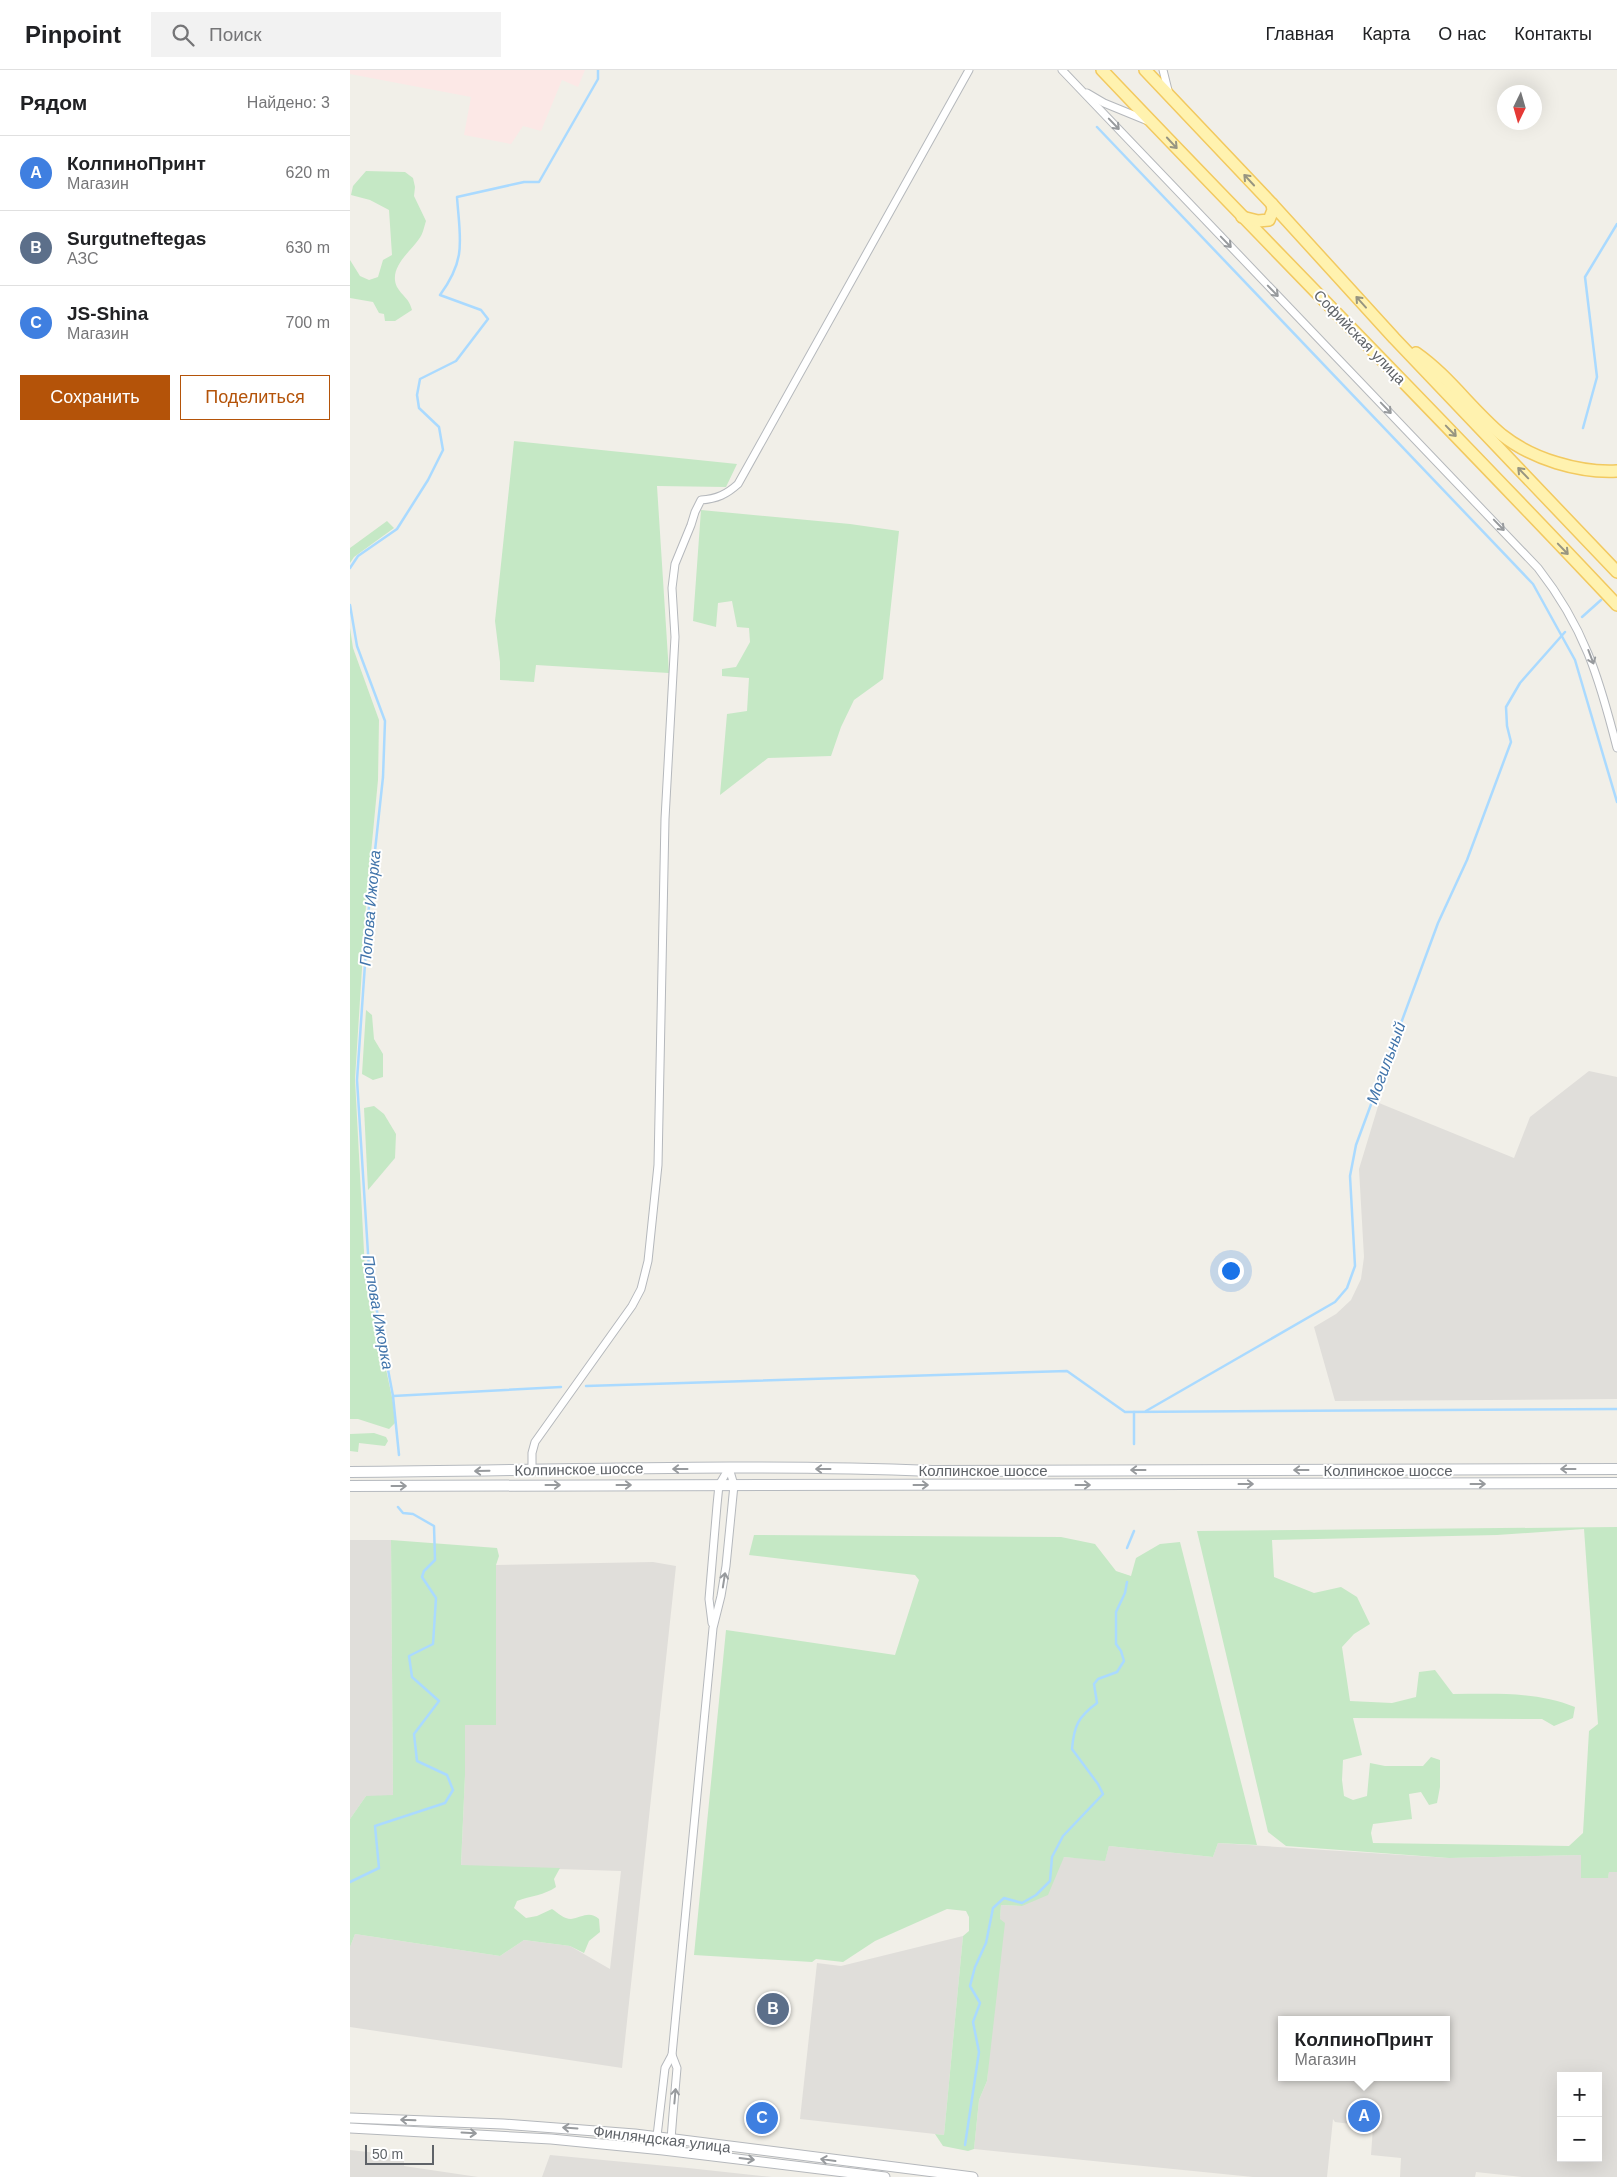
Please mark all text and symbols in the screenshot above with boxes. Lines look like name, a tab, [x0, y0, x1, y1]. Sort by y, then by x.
search box	[151, 12, 501, 57]
text: Pinpoint	[25, 21, 121, 48]
icon: search	[169, 21, 197, 49]
text: Поиск	[209, 24, 262, 45]
text: Главная	[1266, 24, 1334, 44]
text: Карта	[1362, 24, 1410, 44]
text: О нас	[1438, 24, 1486, 44]
text: Контакты	[1514, 24, 1592, 44]
north arrow	[1497, 85, 1542, 130]
text: Рядом	[20, 91, 87, 114]
text: Найдено: 3	[247, 94, 330, 111]
one-way arrow	[1108, 118, 1120, 131]
one-way arrow	[1166, 137, 1178, 150]
text: КолпиноПринт	[67, 153, 206, 174]
text: A	[30, 164, 42, 181]
text: 620 m	[286, 164, 330, 181]
one-way arrow	[1243, 174, 1255, 186]
text: Магазин	[67, 175, 129, 192]
text: Surgutneftegas	[67, 228, 206, 249]
one-way arrow	[1220, 236, 1232, 248]
text: B	[30, 239, 42, 256]
text: 630 m	[286, 239, 330, 256]
text: АЗС	[67, 250, 99, 267]
one-way arrow	[1267, 285, 1279, 297]
street label: Софийская улица	[1311, 286, 1410, 388]
one-way arrow	[1355, 295, 1367, 308]
text: JS-Shina	[67, 303, 148, 324]
text: C	[30, 314, 42, 331]
text: 700 m	[286, 314, 330, 331]
text: Магазин	[67, 325, 129, 342]
button: Сохранить	[20, 375, 170, 420]
button: Поделиться	[180, 375, 330, 420]
one-way arrow	[1380, 402, 1392, 414]
one-way arrow	[1445, 425, 1457, 437]
one-way arrow	[1517, 467, 1529, 480]
one-way arrow	[1492, 519, 1505, 531]
one-way arrow	[1557, 542, 1569, 555]
one-way arrow	[1587, 649, 1596, 664]
water label: Попова Ижорка	[356, 849, 384, 967]
water label: Могильный	[1363, 1020, 1409, 1106]
water label: Попова Ижорка	[360, 1253, 396, 1371]
your location	[1218, 1258, 1244, 1284]
street label: Колпинское шоссе	[514, 1459, 644, 1479]
street label: Колпинское шоссе	[918, 1462, 1048, 1479]
street label: Колпинское шоссе	[1323, 1462, 1453, 1479]
one-way arrow	[672, 1464, 688, 1474]
one-way arrow	[815, 1464, 832, 1474]
one-way arrow	[1561, 1464, 1577, 1474]
one-way arrow	[1131, 1465, 1147, 1475]
one-way arrow	[1293, 1465, 1310, 1475]
one-way arrow	[475, 1466, 491, 1476]
one-way arrow	[1238, 1479, 1254, 1489]
one-way arrow	[1470, 1479, 1486, 1489]
one-way arrow	[544, 1480, 560, 1490]
one-way arrow	[615, 1480, 631, 1490]
one-way arrow	[912, 1480, 929, 1490]
one-way arrow	[1075, 1480, 1091, 1490]
one-way arrow	[390, 1481, 406, 1491]
one-way arrow	[719, 1573, 729, 1589]
pin: B	[757, 1990, 789, 2028]
popup	[1278, 2016, 1450, 2081]
text: КолпиноПринт	[1295, 2029, 1433, 2050]
text: Магазин	[1295, 2051, 1356, 2068]
map controls	[1557, 2072, 1602, 2162]
button: +	[1557, 2072, 1602, 2117]
one-way arrow	[670, 2089, 679, 2105]
pin: A	[1348, 2097, 1380, 2135]
pin: C	[746, 2099, 778, 2137]
one-way arrow	[400, 2115, 416, 2125]
button: −	[1557, 2117, 1602, 2162]
street label: Финляндская улица	[592, 2122, 732, 2156]
one-way arrow	[563, 2124, 579, 2133]
one-way arrow	[460, 2129, 476, 2138]
scale bar	[365, 2142, 434, 2165]
text: 50 m	[372, 2146, 403, 2162]
one-way arrow	[738, 2154, 754, 2164]
one-way arrow	[821, 2154, 837, 2164]

